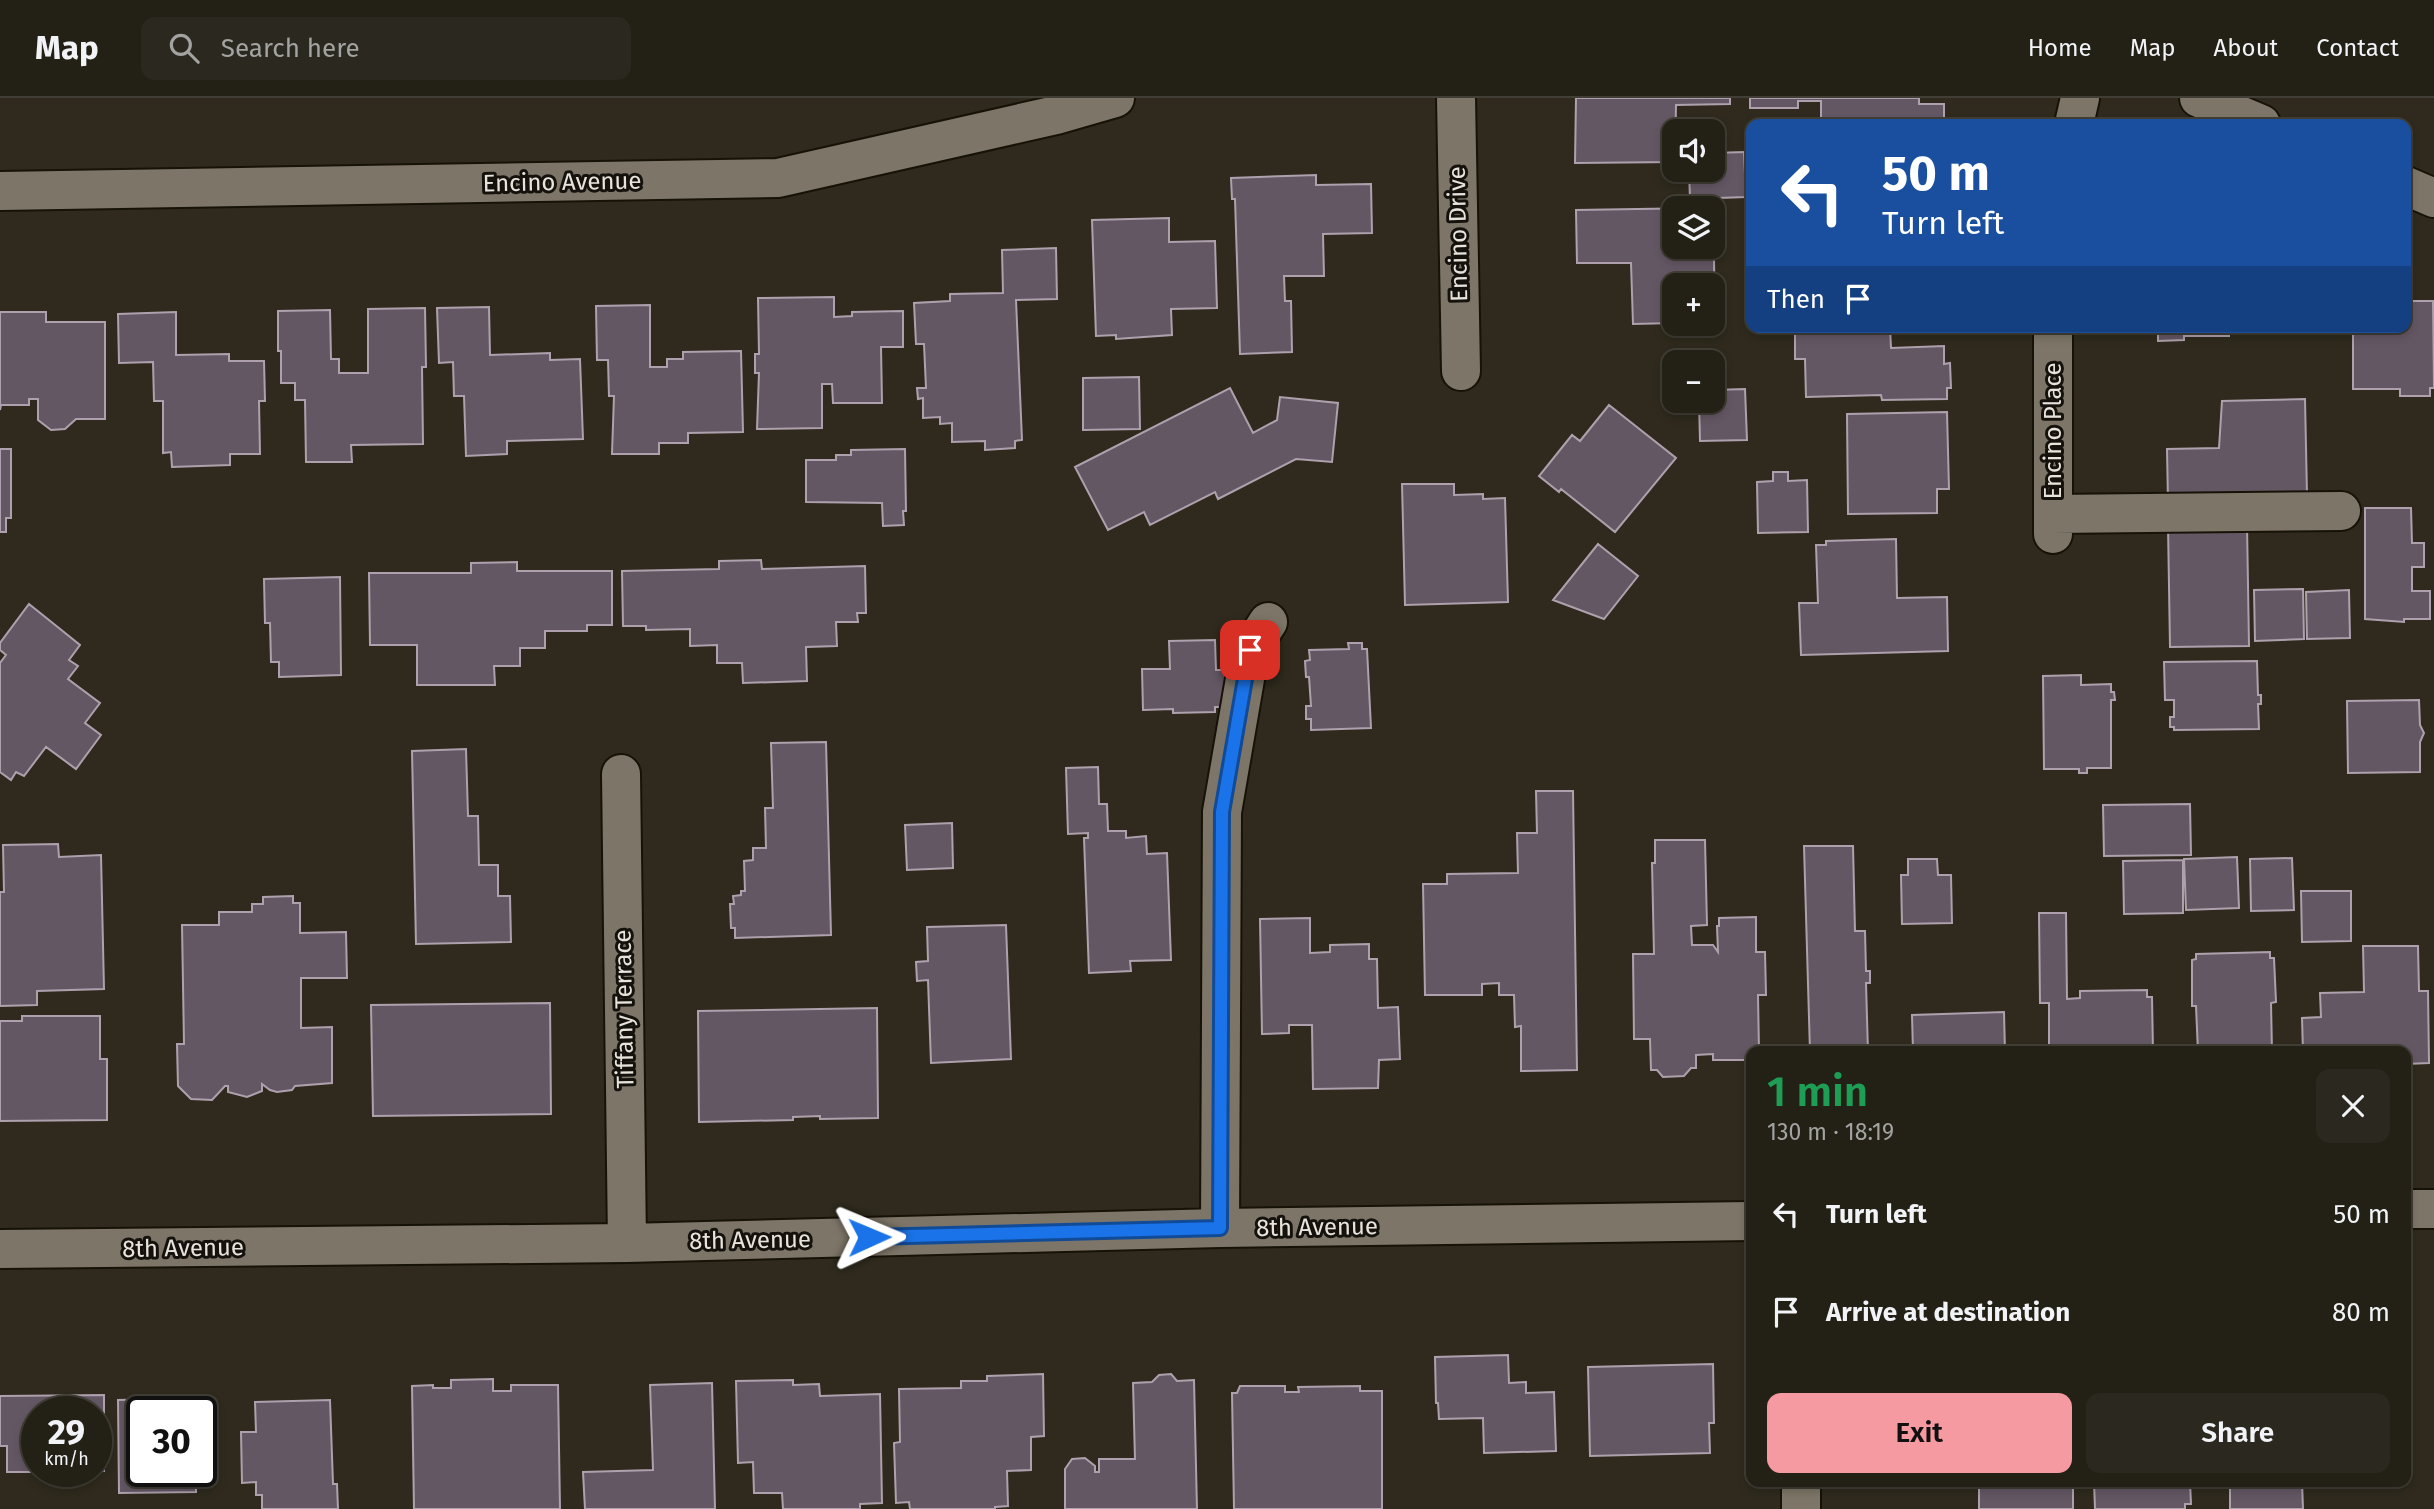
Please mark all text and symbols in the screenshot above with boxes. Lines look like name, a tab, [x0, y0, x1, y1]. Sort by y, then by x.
search box	[141, 17, 631, 80]
text: Map	[35, 28, 99, 68]
icon: search	[165, 29, 203, 67]
text: Search here	[221, 33, 360, 64]
text: Home	[2028, 34, 2092, 62]
text: Map	[2130, 34, 2176, 62]
text: About	[2214, 34, 2278, 62]
text: Contact	[2316, 34, 2399, 62]
map controls	[1662, 119, 1725, 413]
button: sound	[1662, 119, 1725, 182]
text: 50 m	[1882, 144, 1990, 203]
icon: left	[1767, 147, 1858, 238]
street label: Encino Drive	[1443, 166, 1473, 302]
street label: Encino Avenue	[482, 167, 642, 197]
button: layers	[1662, 196, 1725, 259]
text: Turn left	[1882, 204, 2004, 242]
button: +	[1662, 273, 1725, 336]
icon: arrive	[1839, 280, 1877, 318]
text: Then	[1767, 284, 1825, 315]
button: −	[1662, 350, 1725, 413]
street label: Encino Place	[2039, 362, 2067, 500]
pin	[1220, 620, 1280, 680]
icon: arrive	[1231, 631, 1269, 669]
street label: Tiffany Terrace	[609, 929, 639, 1089]
text: 1 min	[1767, 1067, 1868, 1117]
button: close	[2316, 1069, 2390, 1143]
text: 130 m · 18:19	[1767, 1118, 1894, 1146]
icon: left	[1767, 1195, 1805, 1233]
text: Turn left	[1826, 1199, 1927, 1230]
text: 50 m	[2333, 1199, 2390, 1230]
position arrow	[832, 1200, 906, 1274]
street label: 8th Avenue	[1256, 1212, 1378, 1242]
street label: 8th Avenue	[689, 1225, 811, 1255]
street label: 8th Avenue	[122, 1233, 244, 1263]
icon: arrive	[1767, 1293, 1805, 1331]
text: Arrive at destination	[1826, 1297, 2070, 1328]
text: 80 m	[2332, 1297, 2390, 1328]
button: Exit	[1767, 1393, 2072, 1473]
button: Share	[2086, 1393, 2390, 1473]
speed limit sign: 30	[126, 1396, 217, 1487]
text: 29	[48, 1411, 85, 1453]
text: km/h	[44, 1448, 89, 1470]

